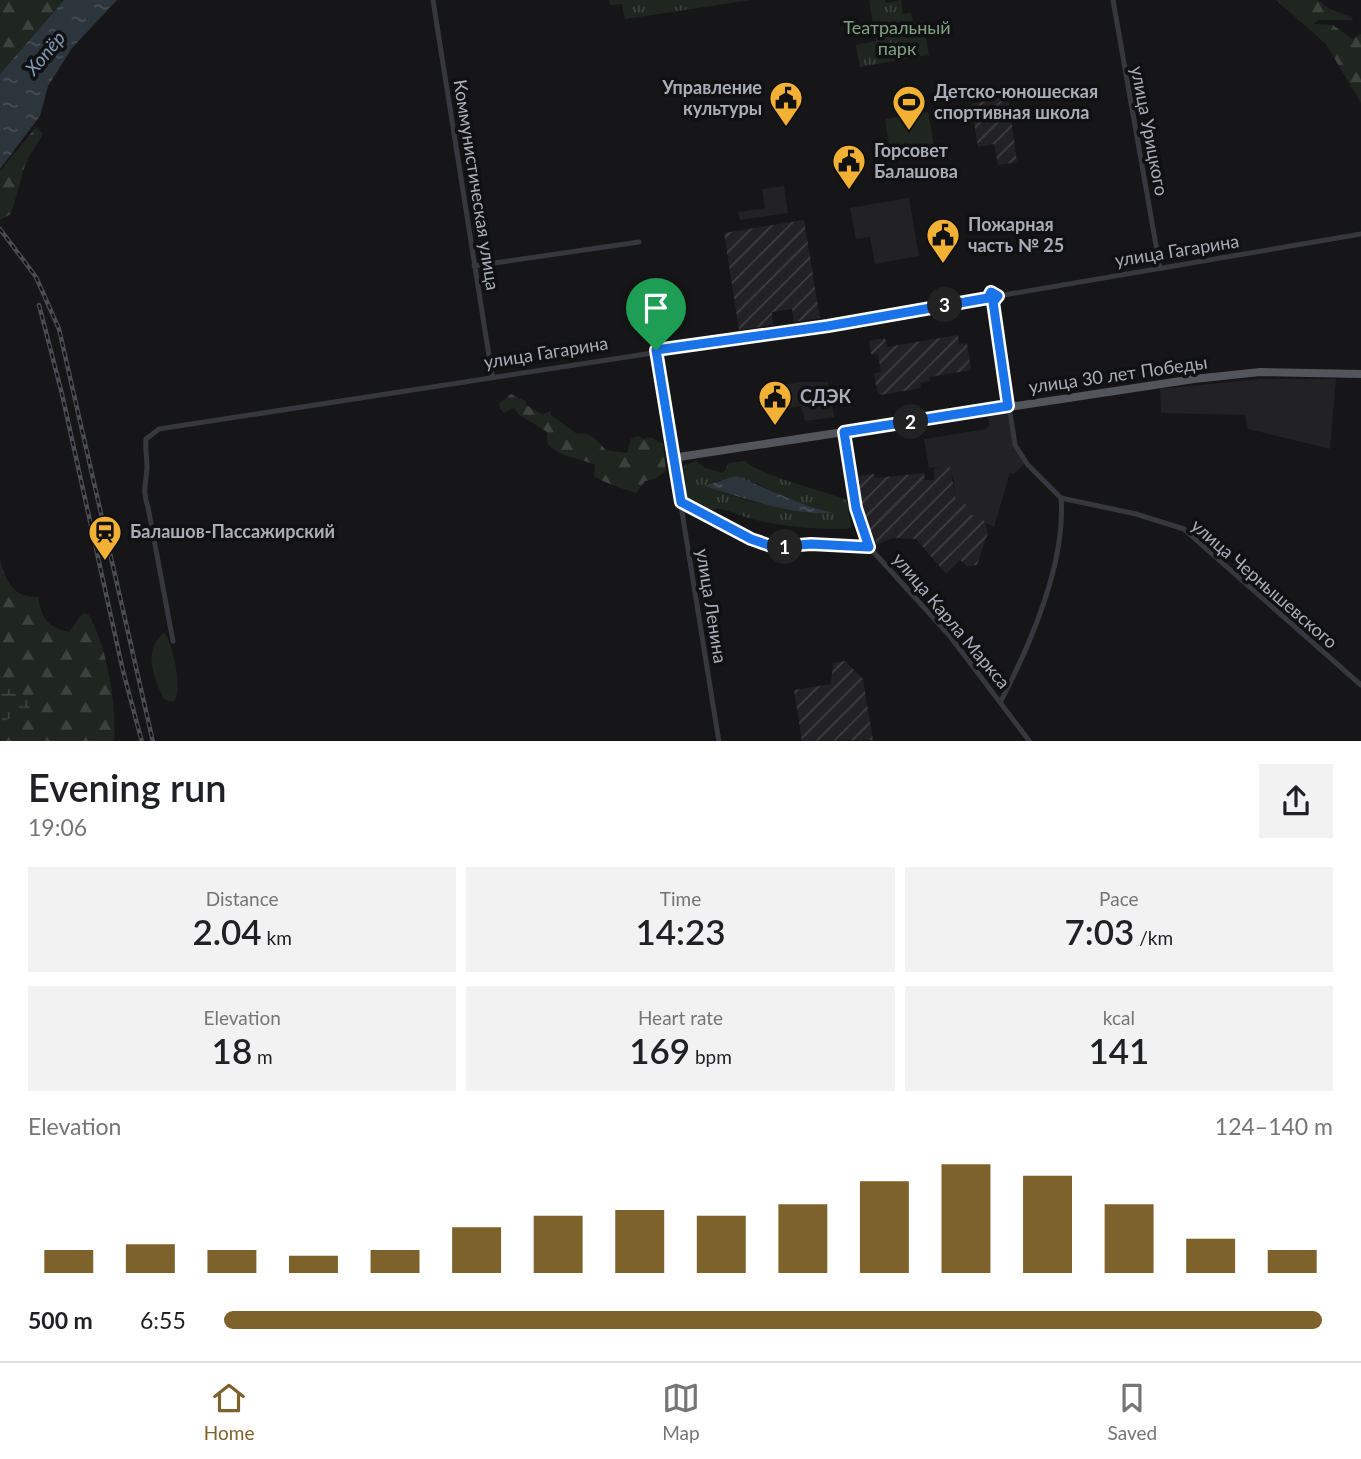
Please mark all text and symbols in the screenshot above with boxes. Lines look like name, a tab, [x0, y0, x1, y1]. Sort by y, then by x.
park label: Театральный парк	[843, 16, 951, 59]
water label: Хопёр	[19, 26, 70, 80]
street label: улица Урицкого	[1127, 64, 1173, 197]
place label: Управление культуры	[661, 76, 762, 119]
street label: Коммунистическая улица	[449, 78, 505, 292]
public building icon: Управление культуры	[767, 79, 805, 128]
place label: Детско-юношеская спортивная школа	[934, 80, 1098, 123]
sports icon: Детско-юношеская спортивная школа	[890, 83, 928, 132]
place label: Горсовет Балашова	[874, 139, 958, 182]
public building icon: Горсовет Балашова	[830, 142, 868, 191]
place label: Пожарная часть № 25	[968, 213, 1064, 256]
public building icon: Пожарная часть № 25	[924, 216, 962, 265]
street label: улица Гагарина	[1113, 229, 1241, 271]
pin	[626, 278, 686, 350]
pin: 3	[928, 288, 962, 322]
icon: arrive	[637, 289, 675, 327]
text: 3	[939, 293, 950, 316]
street label: улица Гагарина	[482, 331, 610, 373]
street label: улица 30 лет Победы	[1027, 351, 1209, 397]
public building icon: СДЭК	[756, 378, 794, 427]
place label: СДЭК	[800, 385, 851, 407]
pin: 2	[894, 404, 928, 440]
text: 2	[905, 410, 916, 433]
station icon: Балашов-Пассажирский	[86, 513, 124, 562]
street label: улица Чернышевского	[1187, 514, 1342, 653]
place label: Балашов-Пассажирский	[130, 520, 335, 542]
pin: 1	[768, 530, 802, 564]
text: 1	[779, 535, 790, 558]
street label: улица Ленина	[692, 547, 732, 665]
street label: улица Карла Маркса	[889, 548, 1015, 693]
text: Evening run	[28, 764, 227, 810]
button: share	[1259, 764, 1333, 838]
text: 19:06	[28, 813, 87, 841]
text: Distance	[206, 887, 279, 910]
text: Time	[660, 887, 701, 910]
text: Pace	[1099, 887, 1139, 910]
text: 2.04	[192, 910, 262, 952]
text: 14:23	[635, 910, 726, 952]
text: 7:03	[1065, 910, 1134, 952]
text: km	[262, 926, 292, 949]
text: /km	[1134, 926, 1173, 949]
text: Elevation	[204, 1006, 281, 1029]
text: Heart rate	[638, 1006, 723, 1029]
text: kcal	[1103, 1006, 1135, 1029]
text: 18	[212, 1029, 252, 1071]
text: 169	[629, 1029, 690, 1071]
text: 141	[1088, 1029, 1149, 1071]
text: m	[252, 1045, 273, 1068]
text: bpm	[690, 1045, 732, 1068]
text: Elevation	[28, 1112, 121, 1140]
text: 124–140 m	[1215, 1112, 1333, 1140]
text: 500 m	[28, 1306, 93, 1334]
text: 6:55	[140, 1306, 186, 1334]
tab: Home	[204, 1379, 254, 1444]
tab: Map	[662, 1379, 700, 1444]
tab: Saved	[1108, 1379, 1157, 1444]

